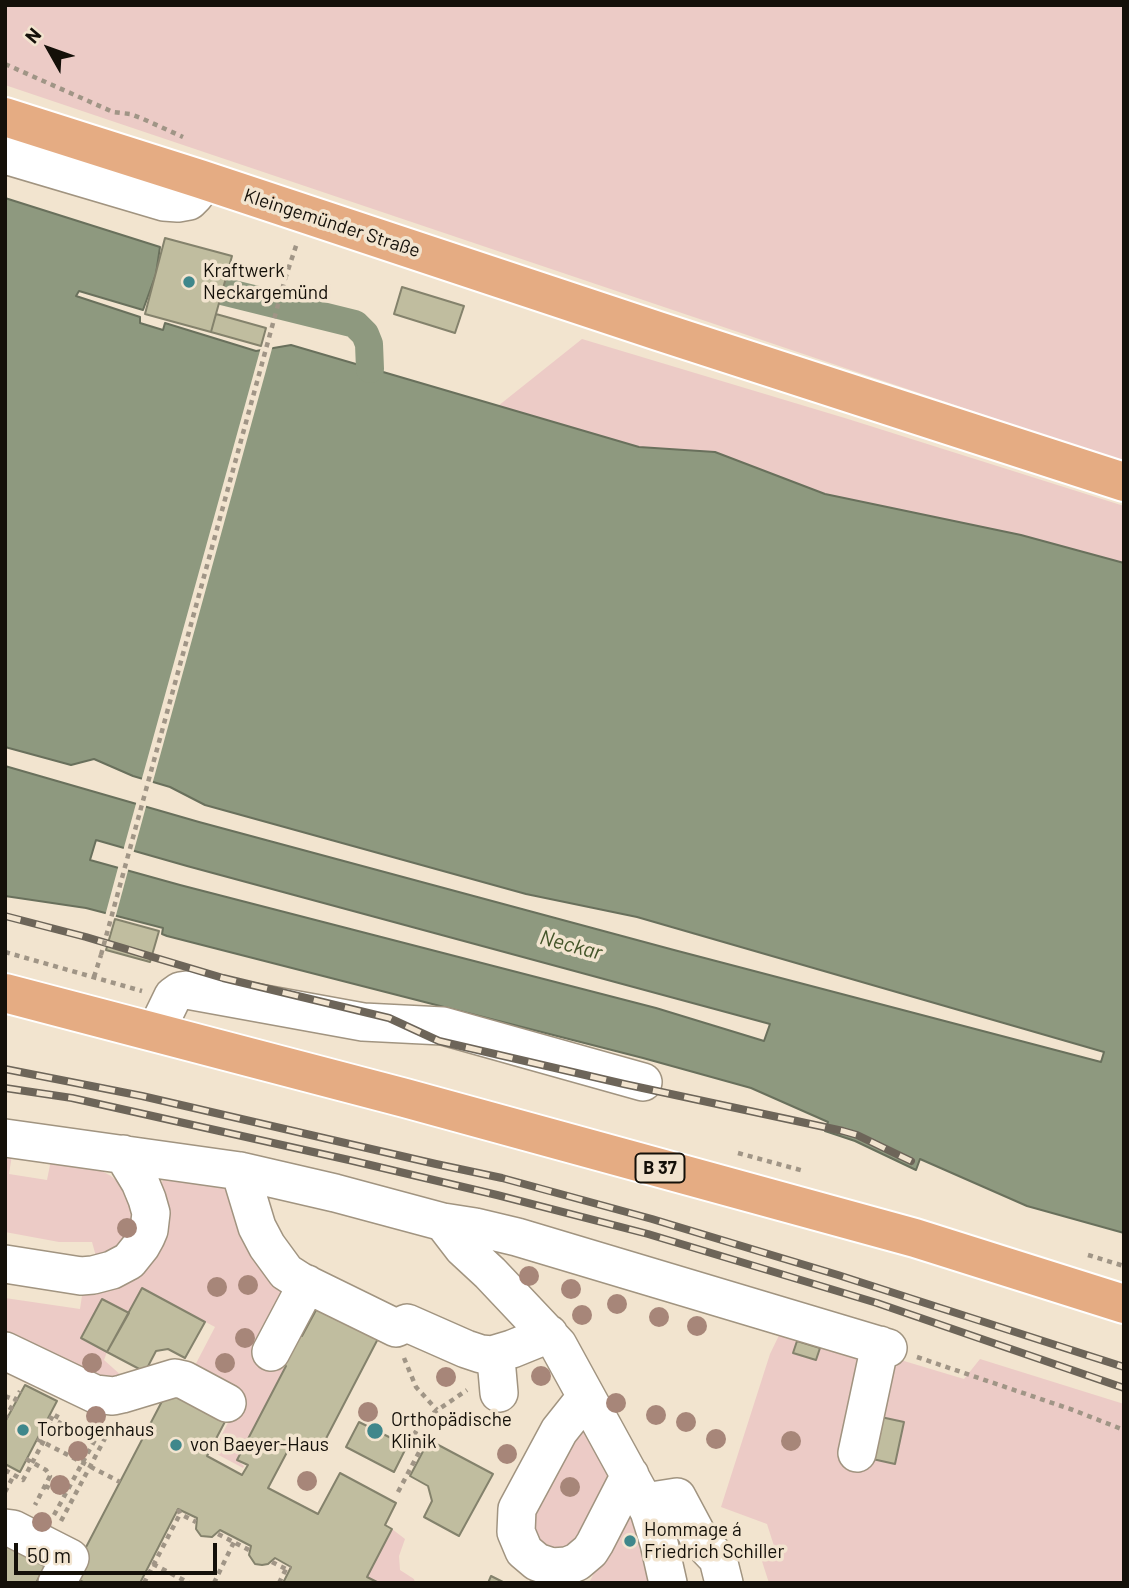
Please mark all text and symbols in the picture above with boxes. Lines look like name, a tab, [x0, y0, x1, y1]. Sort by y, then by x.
north arrow	[14, 14, 84, 84]
text: N	[20, 23, 45, 47]
street label: Kleingemünder Straße	[241, 184, 423, 262]
place label: Kraftwerk Neckargemünd	[203, 260, 328, 304]
marker: Kraftwerk Neckargemünd	[181, 274, 197, 290]
water label: Neckar	[537, 925, 605, 965]
road number: B 37	[636, 1154, 684, 1182]
place label: Orthopädische Klinik	[391, 1409, 512, 1453]
place label: Torbogenhaus	[37, 1419, 154, 1441]
marker: Orthopädische Klinik	[365, 1421, 385, 1441]
marker: Torbogenhaus	[15, 1422, 31, 1438]
place label: von Baeyer-Haus	[190, 1434, 329, 1456]
marker: von Baeyer-Haus	[168, 1437, 184, 1453]
place label: Hommage á Friedrich Schiller	[644, 1519, 784, 1563]
scale bar	[18, 1528, 220, 1572]
marker: Hommage á Friedrich Schiller	[622, 1533, 638, 1549]
text: 50 m	[27, 1542, 71, 1567]

